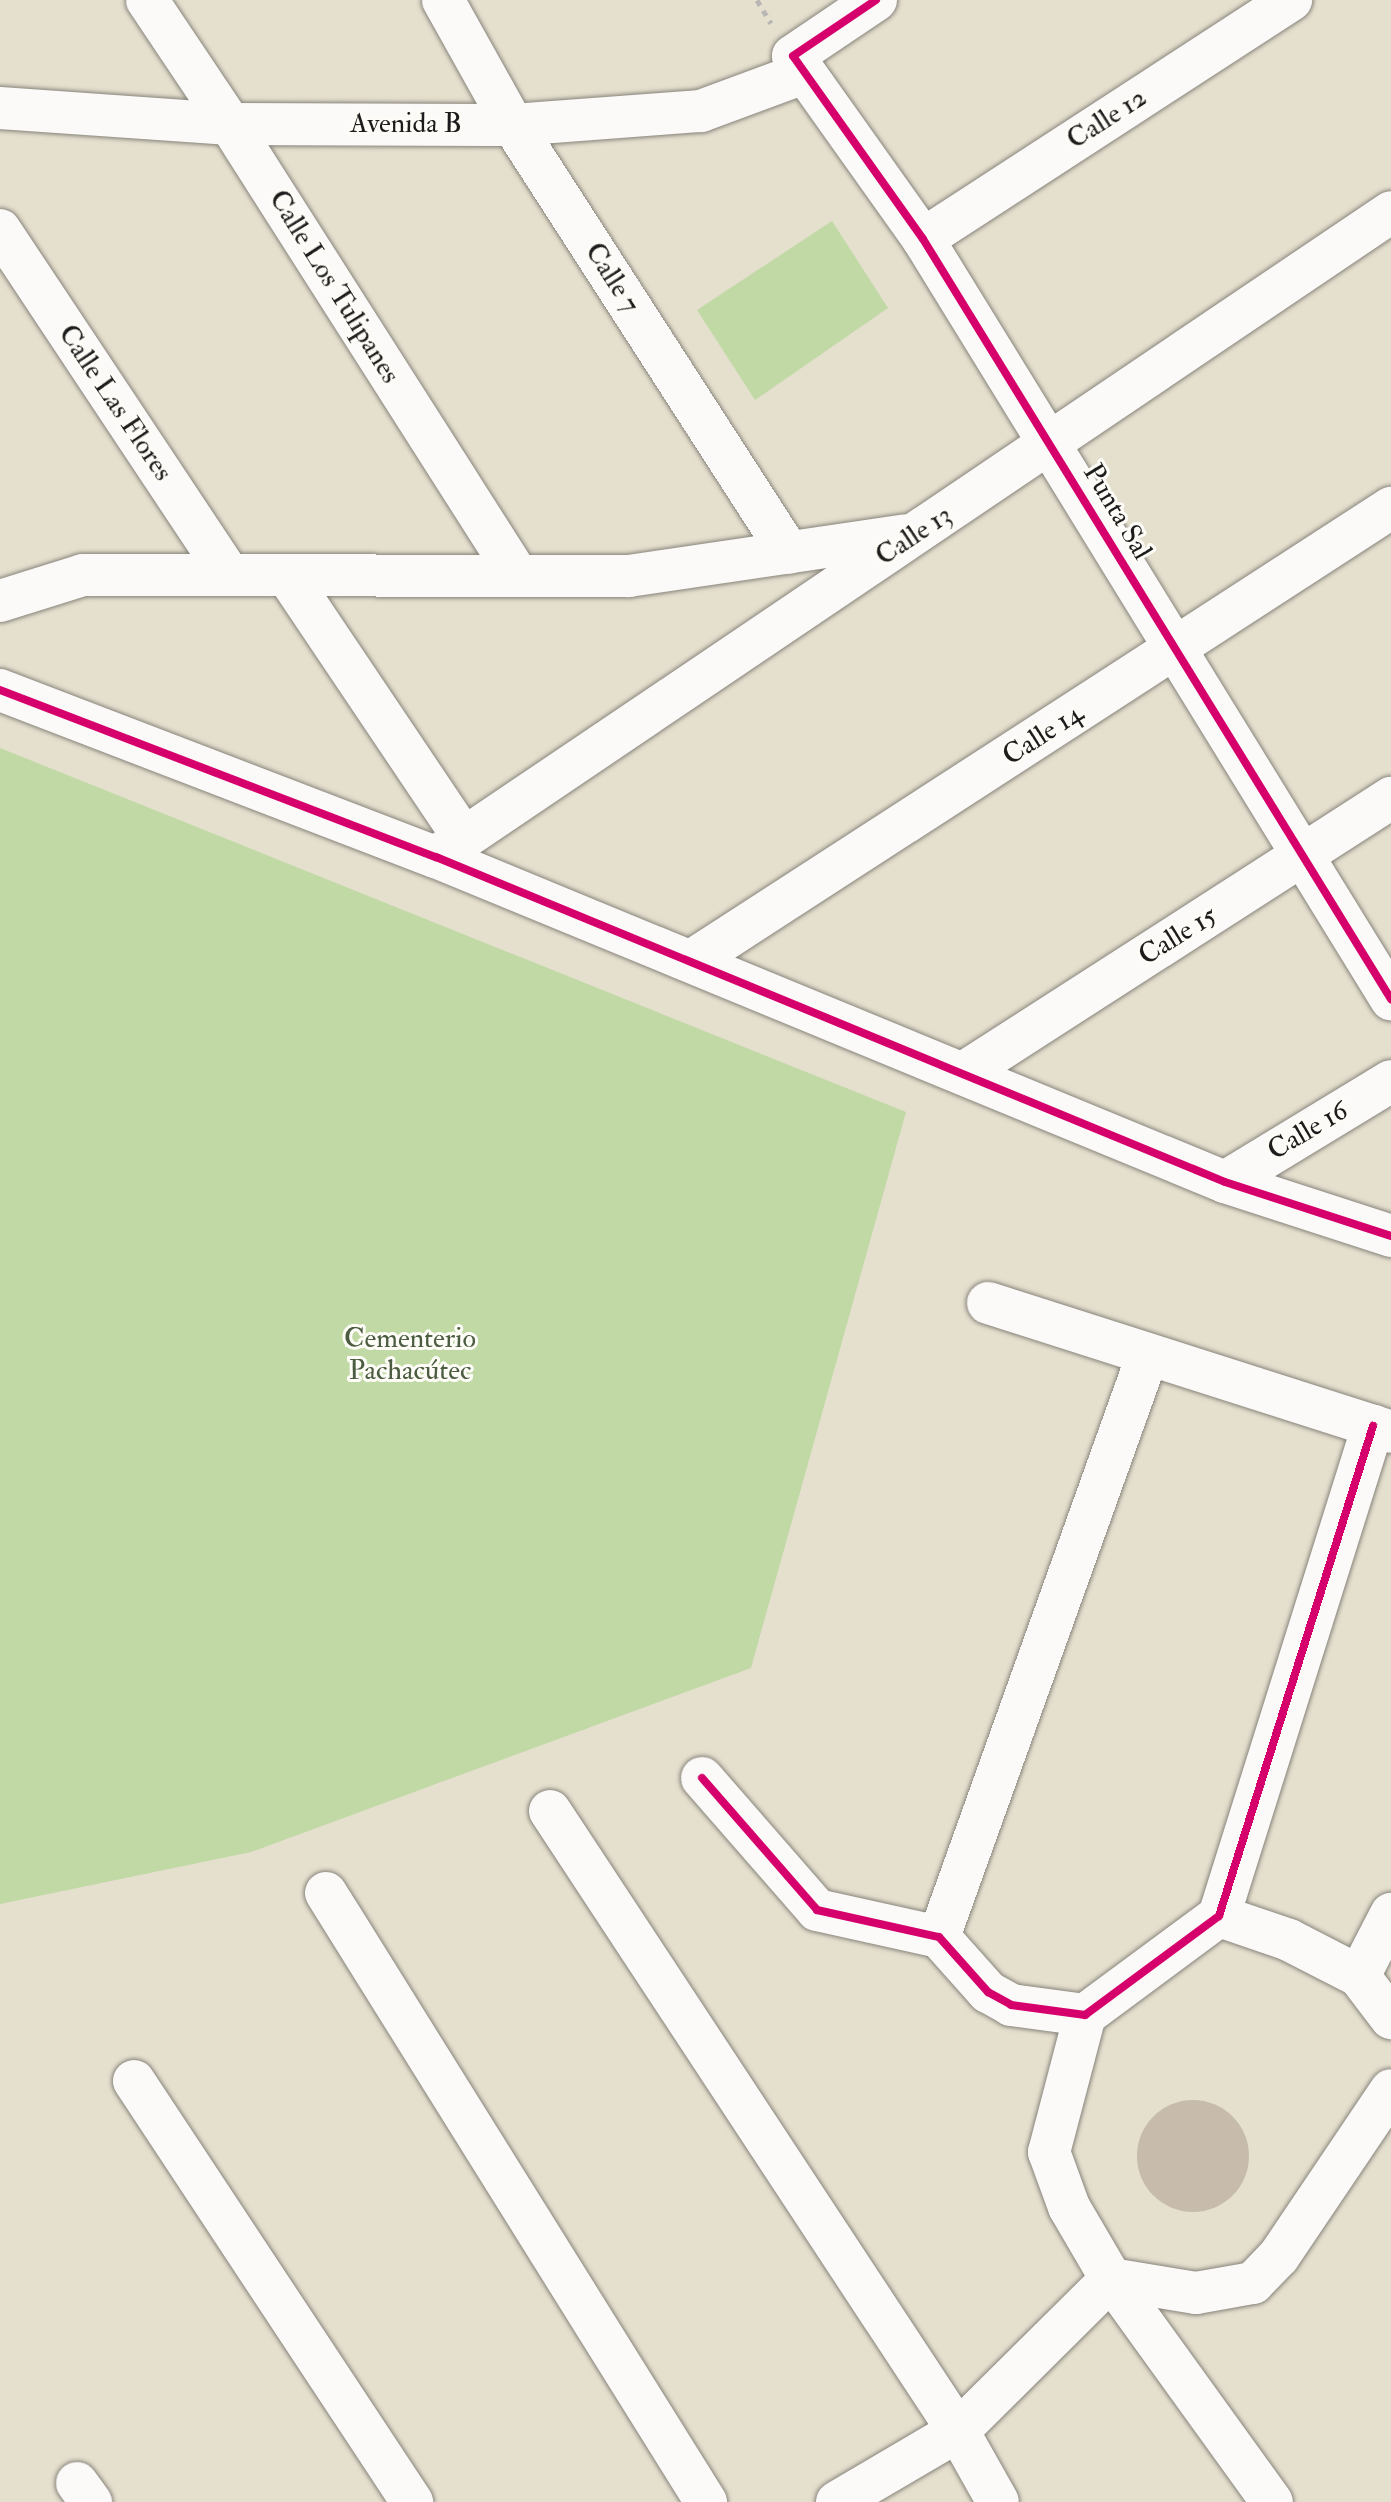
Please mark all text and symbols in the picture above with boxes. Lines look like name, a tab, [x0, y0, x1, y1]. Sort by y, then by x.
street label: Calle 12	[1061, 81, 1153, 157]
street label: Avenida B	[350, 107, 462, 141]
street label: Calle Los Tulipanes	[261, 184, 407, 390]
street label: Calle 7	[577, 237, 647, 319]
street label: Calle Las Flores	[51, 319, 179, 487]
street label: Punta Sal	[1075, 458, 1159, 566]
street label: Calle 13	[870, 498, 958, 574]
street label: Calle 14	[997, 697, 1089, 773]
street label: Calle 15	[1133, 899, 1223, 973]
street label: Calle 16	[1262, 1094, 1354, 1168]
park label: Cementerio Pachacútec	[344, 1322, 476, 1388]

